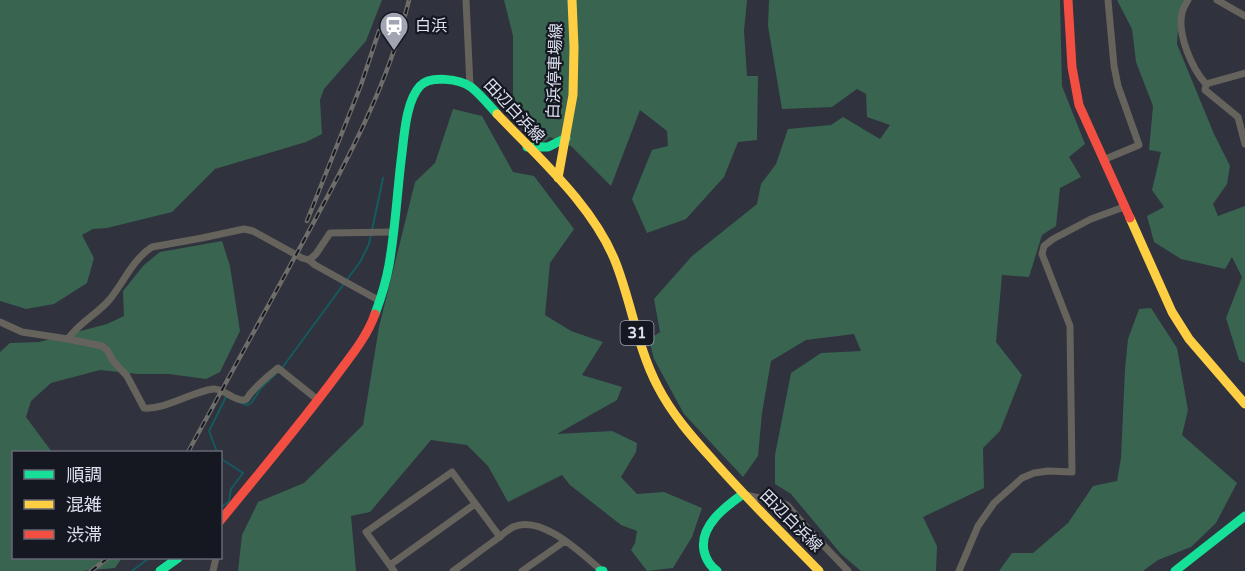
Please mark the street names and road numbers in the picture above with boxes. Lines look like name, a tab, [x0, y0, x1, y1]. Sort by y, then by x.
street label: 白浜停車場線	[543, 23, 567, 119]
street label: 田辺白浜線	[479, 75, 549, 147]
road number: 31	[620, 321, 654, 345]
street label: 田辺白浜線	[756, 486, 826, 556]

